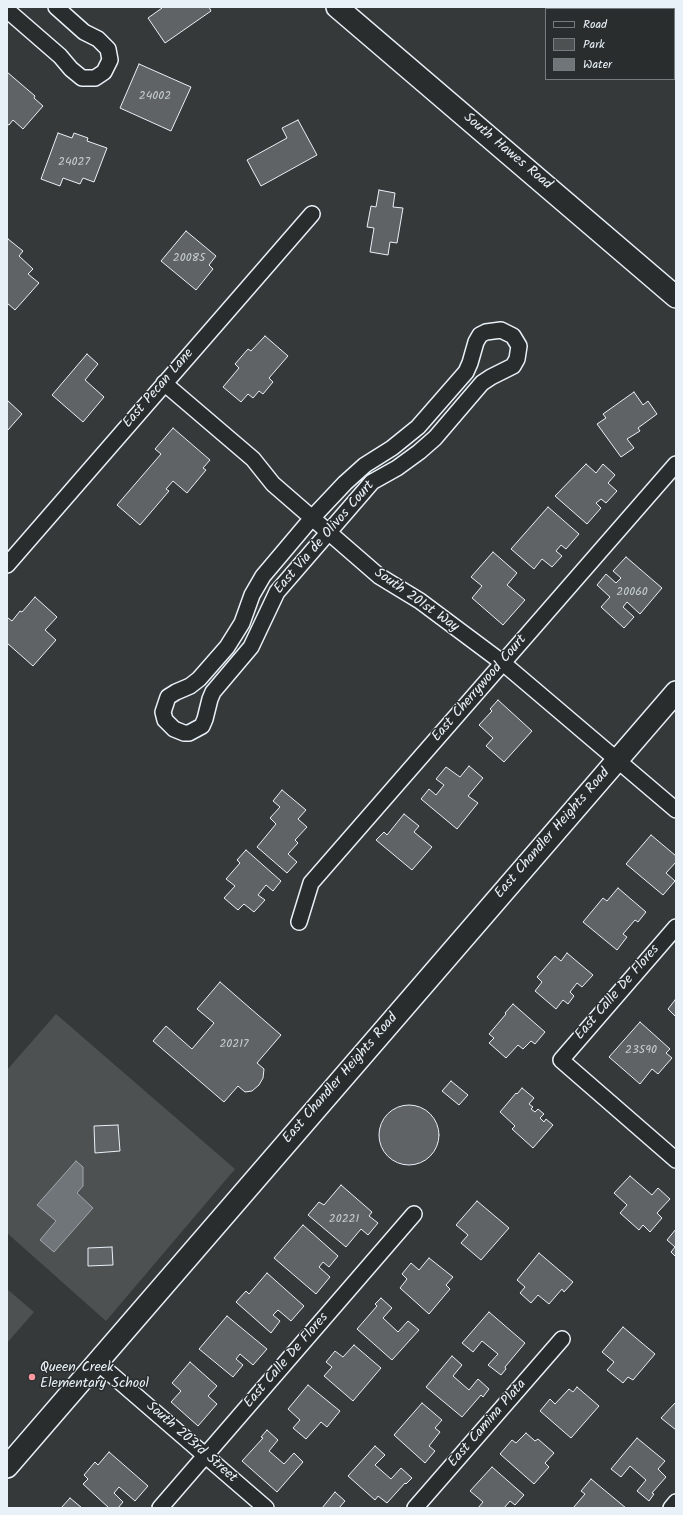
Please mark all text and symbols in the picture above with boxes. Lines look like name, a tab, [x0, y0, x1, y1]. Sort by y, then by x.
legend	[545, 8, 675, 80]
text: Road	[583, 15, 607, 34]
text: Park	[583, 35, 605, 54]
text: Water	[583, 55, 612, 74]
house number: 24002	[139, 90, 171, 104]
street label: South Hawes Road	[459, 110, 555, 194]
house number: 24027	[58, 156, 90, 170]
house number: 20085	[173, 252, 205, 266]
street label: East Pecan Lane	[120, 346, 198, 432]
street label: East Via de Olivos Court	[271, 478, 379, 598]
street label: South 201st Way	[370, 566, 462, 636]
house number: 20060	[616, 586, 648, 600]
street label: East Cherrywood Court	[429, 632, 531, 746]
street label: East Chandler Heights Road	[492, 766, 614, 902]
street label: East Calle De Flores	[572, 942, 664, 1044]
street label: East Chandler Heights Road	[280, 1011, 402, 1147]
house number: 20217	[219, 1038, 249, 1052]
house number: 23590	[625, 1044, 657, 1058]
house number: 20221	[329, 1213, 359, 1227]
street label: East Calle De Flores	[241, 1310, 333, 1412]
place label: Queen Creek Elementary School	[40, 1361, 149, 1394]
marker: Queen Creek Elementary School	[27, 1372, 37, 1382]
street label: East Camina Plata	[445, 1377, 531, 1471]
street label: South 203rd Street	[142, 1399, 240, 1487]

